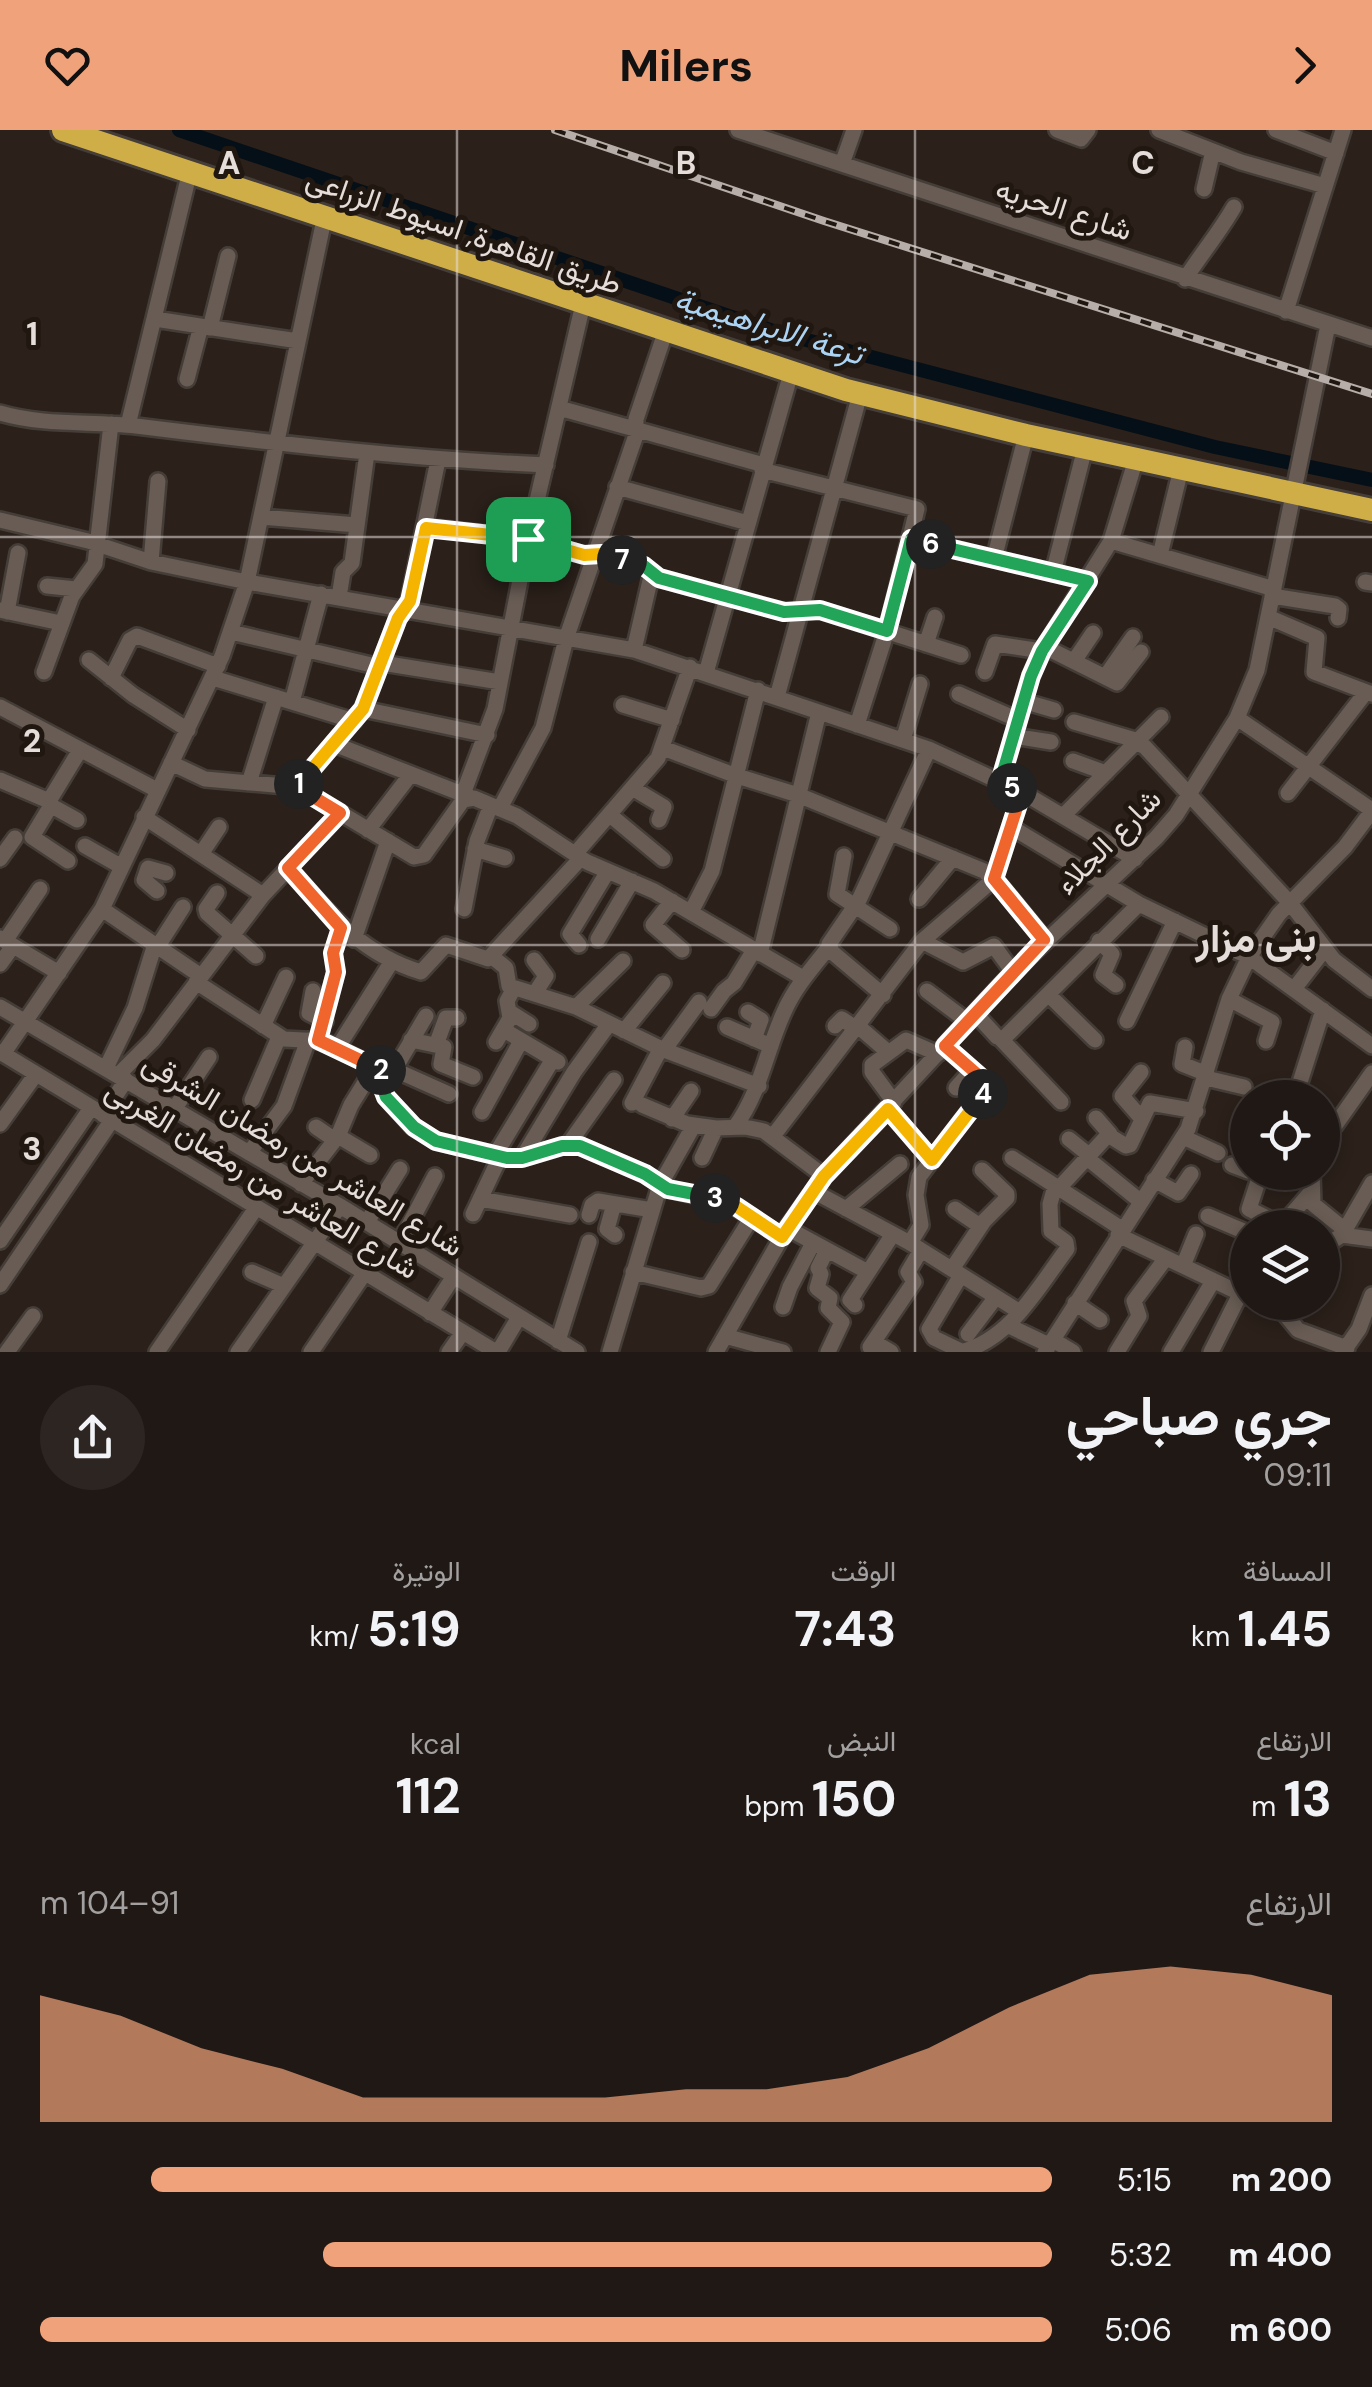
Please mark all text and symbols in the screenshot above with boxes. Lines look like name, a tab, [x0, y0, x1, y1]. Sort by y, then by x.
text: Milers	[619, 36, 753, 95]
icon: heart	[40, 38, 95, 93]
icon: forward	[1277, 38, 1332, 93]
text: A	[218, 142, 240, 184]
text: B	[676, 142, 696, 184]
text: C	[1131, 142, 1155, 184]
street label: طريق القاهرة, اسيوط الزراعى	[301, 159, 627, 303]
street label: شارع الحريه	[991, 169, 1137, 250]
water label: ترعة الابراهيمية	[670, 277, 871, 376]
text: 1	[26, 313, 38, 355]
pin	[486, 497, 571, 582]
icon: arrive	[501, 512, 556, 567]
pin: 6	[906, 519, 956, 569]
text: 6	[922, 525, 940, 562]
pin: 7	[597, 535, 647, 585]
text: 7	[614, 541, 630, 578]
text: 2	[23, 720, 41, 762]
pin: 1	[274, 759, 324, 809]
pin: 5	[987, 763, 1037, 813]
text: 1	[294, 765, 304, 802]
text: 5	[1003, 769, 1021, 806]
street label: شارع الجلاء	[1047, 780, 1170, 903]
district label: بنى مزار	[1194, 912, 1317, 964]
street label: شارع العاشر من رمضان الشرقى	[135, 1043, 470, 1266]
pin: 2	[356, 1045, 406, 1095]
text: 2	[373, 1051, 389, 1088]
pin: 4	[958, 1069, 1008, 1119]
street label: شارع العاشر من رمضان الغربى	[98, 1070, 426, 1289]
text: 4	[974, 1075, 992, 1112]
map controls	[1230, 1080, 1340, 1320]
button: locate	[1230, 1080, 1340, 1190]
text: 3	[22, 1128, 42, 1170]
pin: 3	[690, 1173, 740, 1223]
text: 3	[707, 1179, 723, 1216]
button: layers	[1230, 1210, 1340, 1320]
text: جري صباحي	[1066, 1380, 1332, 1452]
button: share	[40, 1385, 145, 1490]
text: 09:11	[1264, 1454, 1332, 1496]
text: الوتيرة	[392, 1553, 461, 1590]
text: الوقت	[831, 1553, 896, 1590]
text: المسافة	[1243, 1553, 1332, 1590]
text: 5:19	[367, 1596, 461, 1662]
text: 7:43	[794, 1596, 896, 1662]
text: 1.45	[1238, 1596, 1332, 1662]
text: /km	[309, 1618, 367, 1655]
text: km	[1191, 1618, 1238, 1655]
text: النبض	[827, 1723, 896, 1760]
text: الارتفاع	[1256, 1723, 1332, 1760]
text: kcal	[410, 1726, 461, 1763]
text: 112	[395, 1763, 461, 1829]
text: 150	[812, 1766, 896, 1832]
text: 13	[1284, 1766, 1332, 1832]
text: bpm	[744, 1788, 812, 1825]
text: m	[1251, 1788, 1284, 1825]
text: 91–104 m	[40, 1882, 179, 1924]
text: الارتفاع	[1245, 1883, 1332, 1925]
text: 5:15	[1117, 2159, 1172, 2201]
text: 200 m	[1231, 2159, 1332, 2201]
text: 5:32	[1109, 2234, 1172, 2276]
text: 400 m	[1228, 2234, 1332, 2276]
text: 5:06	[1104, 2309, 1172, 2351]
text: 600 m	[1229, 2309, 1332, 2351]

